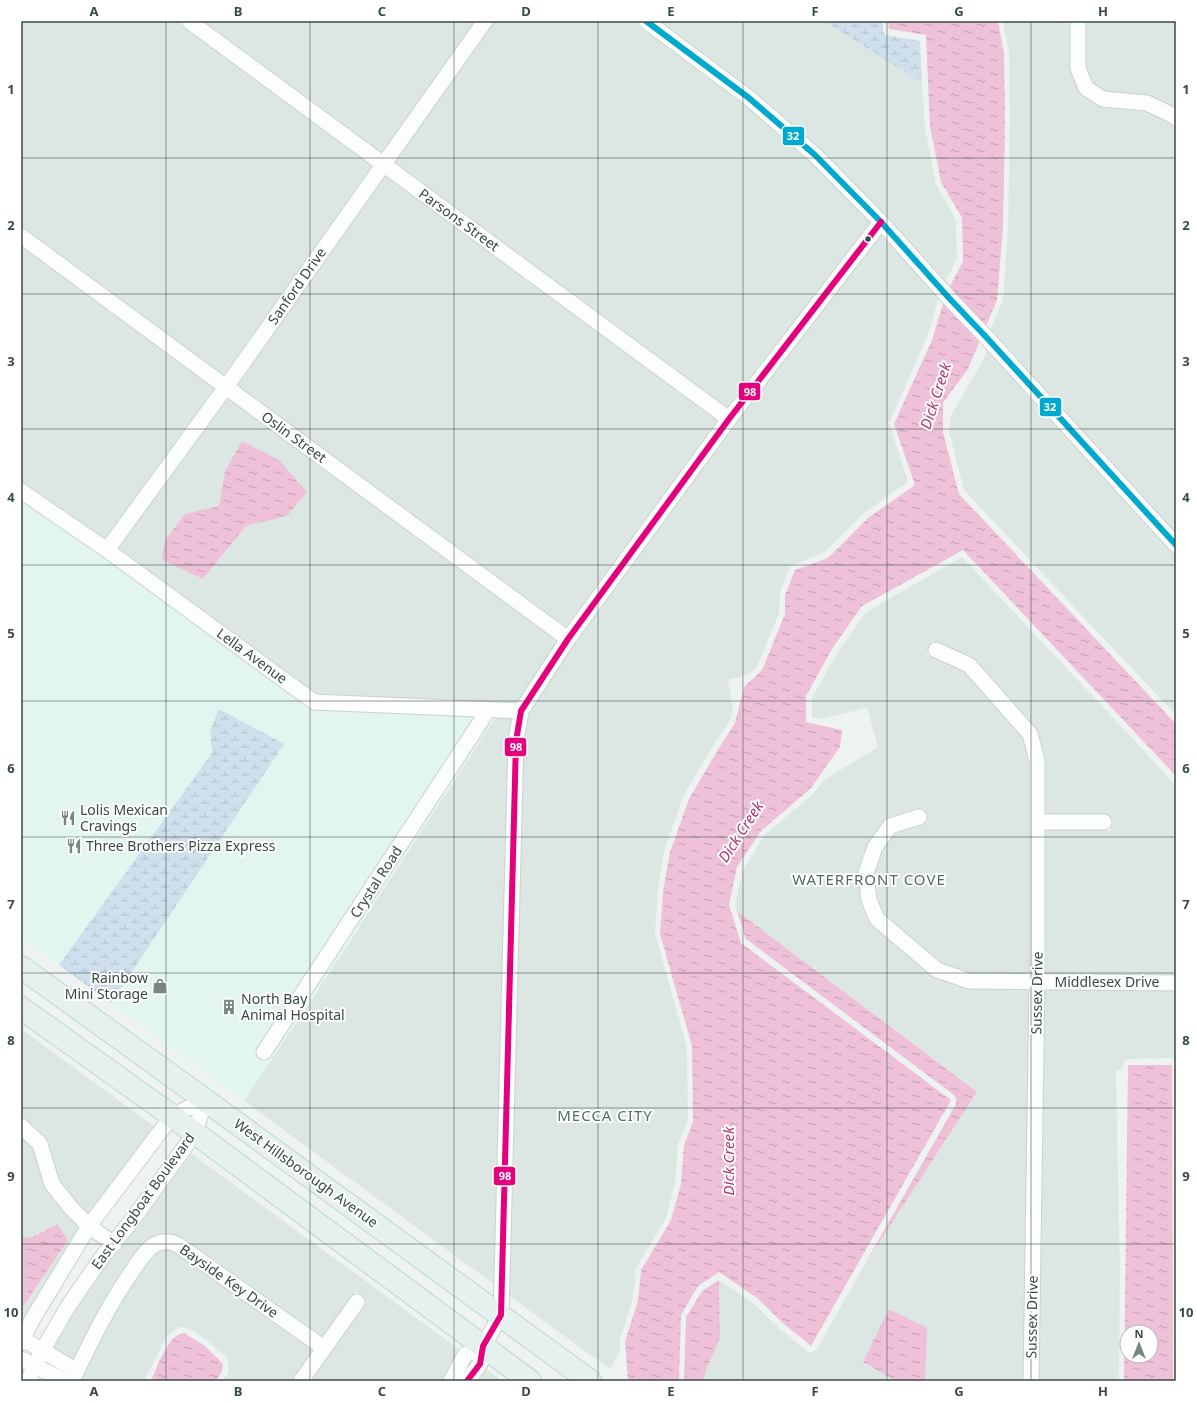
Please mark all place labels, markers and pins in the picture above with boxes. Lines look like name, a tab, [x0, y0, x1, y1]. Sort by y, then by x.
unlabelled marker	[863, 234, 873, 244]
place label: Lolis Mexican Cravings	[80, 800, 168, 835]
restaurant icon: Lolis Mexican Cravings	[59, 809, 77, 827]
place label: Three Brothers Pizza Express	[86, 836, 276, 855]
restaurant icon: Three Brothers Pizza Express	[65, 837, 83, 855]
place label: Rainbow Mini Storage	[65, 968, 148, 1003]
shop icon: Rainbow Mini Storage	[151, 977, 169, 995]
place label: North Bay Animal Hospital	[241, 989, 345, 1024]
building icon: North Bay Animal Hospital	[220, 998, 238, 1016]

